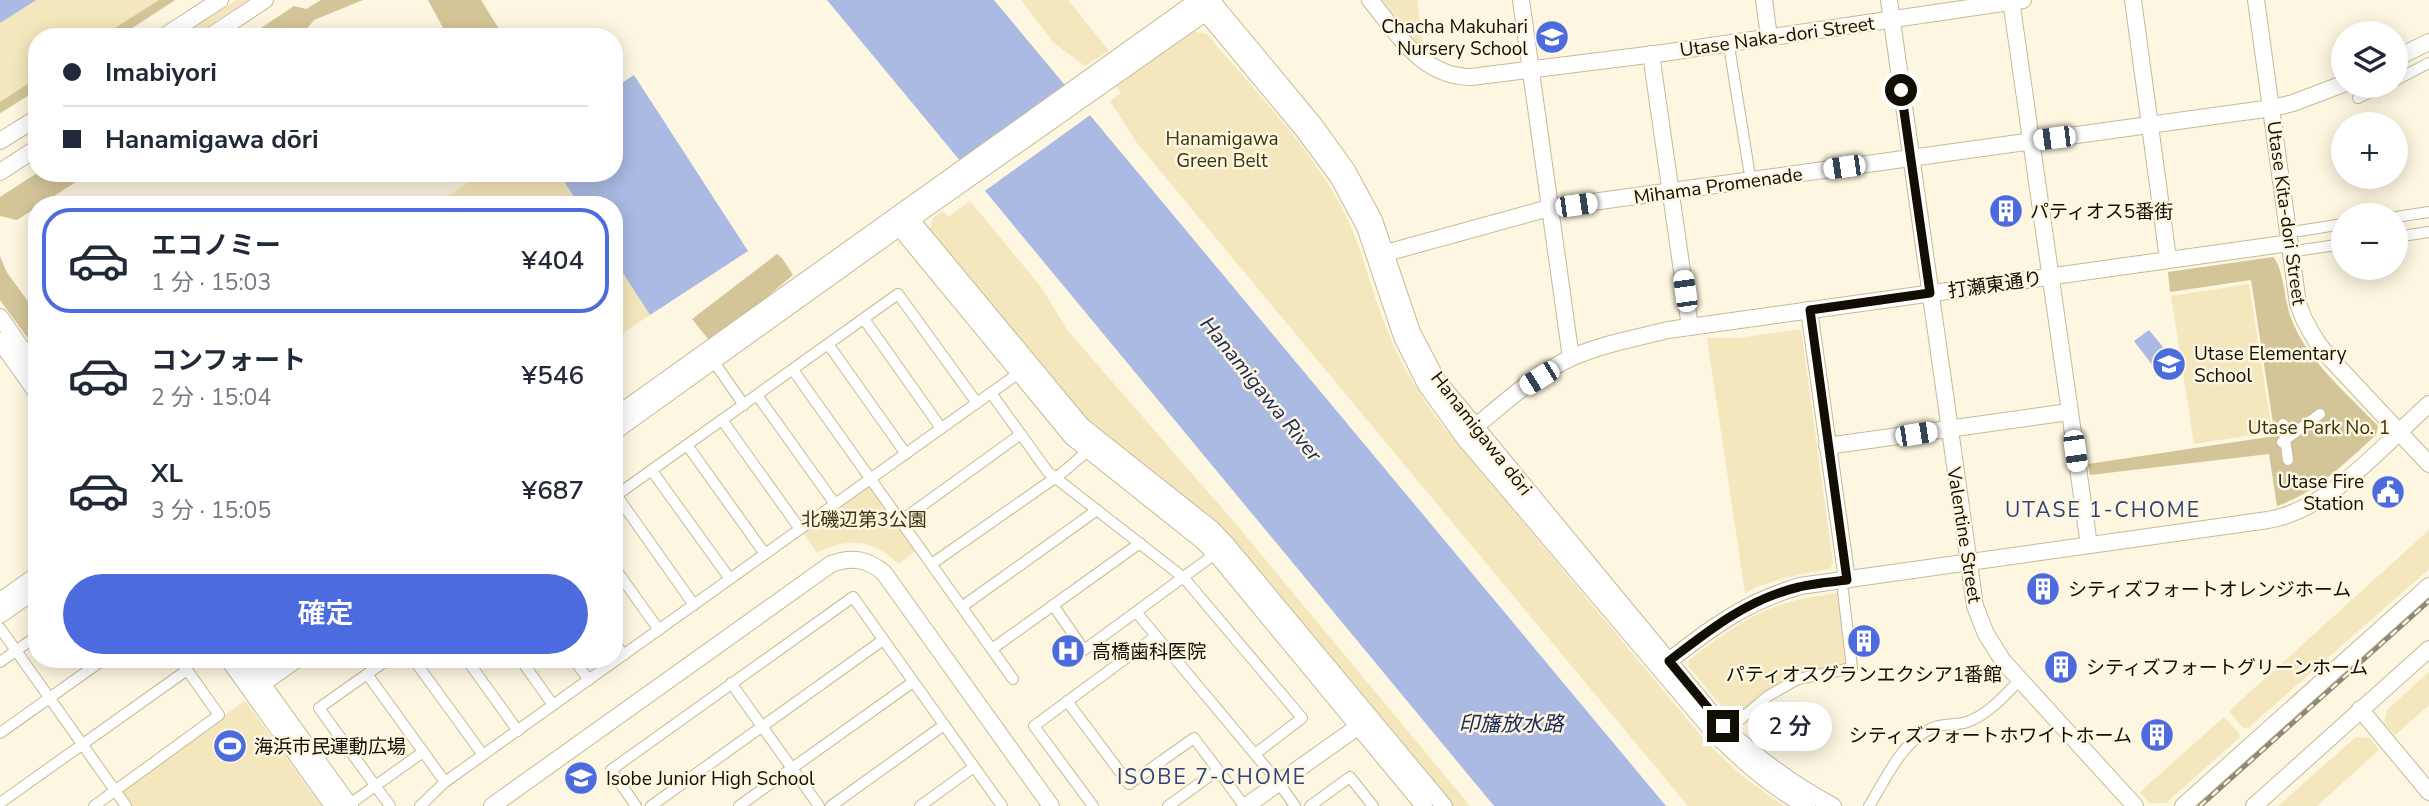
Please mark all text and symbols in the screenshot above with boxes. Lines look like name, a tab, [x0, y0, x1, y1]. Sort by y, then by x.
street label: Utase Naka-dori Street	[1678, 10, 1876, 64]
place label: Chacha Makuhari Nursery School	[1381, 14, 1528, 62]
school or university icon: Chacha Makuhari Nursery School	[1533, 18, 1571, 56]
map controls	[2331, 21, 2408, 280]
button: layers	[2331, 21, 2408, 98]
text: Imabiyori	[105, 55, 217, 90]
route start	[1885, 74, 1917, 106]
button: +	[2331, 112, 2408, 189]
street label: Utase Kita-dori Street	[2260, 119, 2312, 307]
text: Hanamigawa dōri	[105, 122, 319, 157]
car	[2032, 125, 2077, 151]
park label: Hanamigawa Green Belt	[1165, 126, 1279, 174]
car	[1822, 154, 1867, 180]
street label: Mihama Promenade	[1632, 161, 1804, 211]
car	[1554, 192, 1599, 218]
building icon: パティオス5番街	[1987, 192, 2025, 230]
place label: パティオス5番街	[2030, 199, 2173, 225]
button: −	[2331, 203, 2408, 280]
text: エコノミー	[151, 228, 281, 263]
icon: car	[67, 229, 130, 292]
text: ¥404	[522, 243, 584, 278]
street label: 打瀬東通り	[1946, 266, 2044, 304]
text: 1 分 · 15:03	[151, 267, 271, 298]
car	[1672, 269, 1699, 313]
water label: Hanamigawa River	[1194, 311, 1328, 468]
place label: Utase Elementary School	[2194, 341, 2347, 389]
text: コンフォート	[151, 343, 306, 378]
icon: car	[67, 344, 130, 407]
school or university icon: Utase Elementary School	[2150, 345, 2188, 383]
text: ¥546	[522, 358, 584, 393]
car	[1516, 358, 1563, 398]
street label: Hanamigawa dōri	[1425, 366, 1538, 501]
text: 2 分 · 15:04	[151, 382, 271, 413]
park label: Utase Park No. 1	[2248, 415, 2390, 441]
car	[1894, 420, 1939, 448]
car	[2062, 429, 2089, 473]
text: XL	[151, 456, 183, 491]
icon: car	[67, 459, 130, 522]
street label: Valentine Street	[1940, 464, 1988, 605]
place label: Utase Fire Station	[2278, 469, 2364, 517]
text: ¥687	[522, 473, 584, 508]
public building icon: Utase Fire Station	[2369, 473, 2407, 511]
text: 3 分 · 15:05	[151, 495, 271, 526]
district label: UTASE 1-CHOME	[2005, 496, 2201, 524]
park label: 北磯辺第3公園	[801, 507, 927, 533]
building icon: シティズフォートオレンジホーム	[2024, 570, 2062, 608]
button: 確定	[63, 574, 588, 654]
place label: シティズフォートオレンジホーム	[2068, 577, 2351, 603]
building icon: パティオスグランエクシア1番館	[1845, 622, 1883, 660]
hospital icon: 高橋歯科医院	[1049, 632, 1087, 670]
place label: 高橋歯科医院	[1092, 639, 1206, 665]
building icon: シティズフォートグリーンホーム	[2042, 648, 2080, 686]
place label: シティズフォートグリーンホーム	[2086, 655, 2368, 681]
place label: パティオスグランエクシア1番館	[1726, 662, 2002, 688]
callout: 2 分	[1748, 702, 1831, 750]
water label: 印旛放水路	[1459, 710, 1565, 738]
route end	[1707, 710, 1739, 742]
text: 2 分	[1769, 711, 1811, 742]
building icon: シティズフォートホワイトホーム	[2138, 716, 2176, 754]
place label: シティズフォートホワイトホーム	[1849, 723, 2132, 749]
sports icon: 海浜市民運動広場	[211, 727, 249, 765]
place label: 海浜市民運動広場	[254, 734, 406, 760]
school or university icon: Isobe Junior High School	[562, 759, 600, 797]
district label: ISOBE 7-CHOME	[1117, 763, 1307, 791]
place label: Isobe Junior High School	[606, 766, 815, 792]

